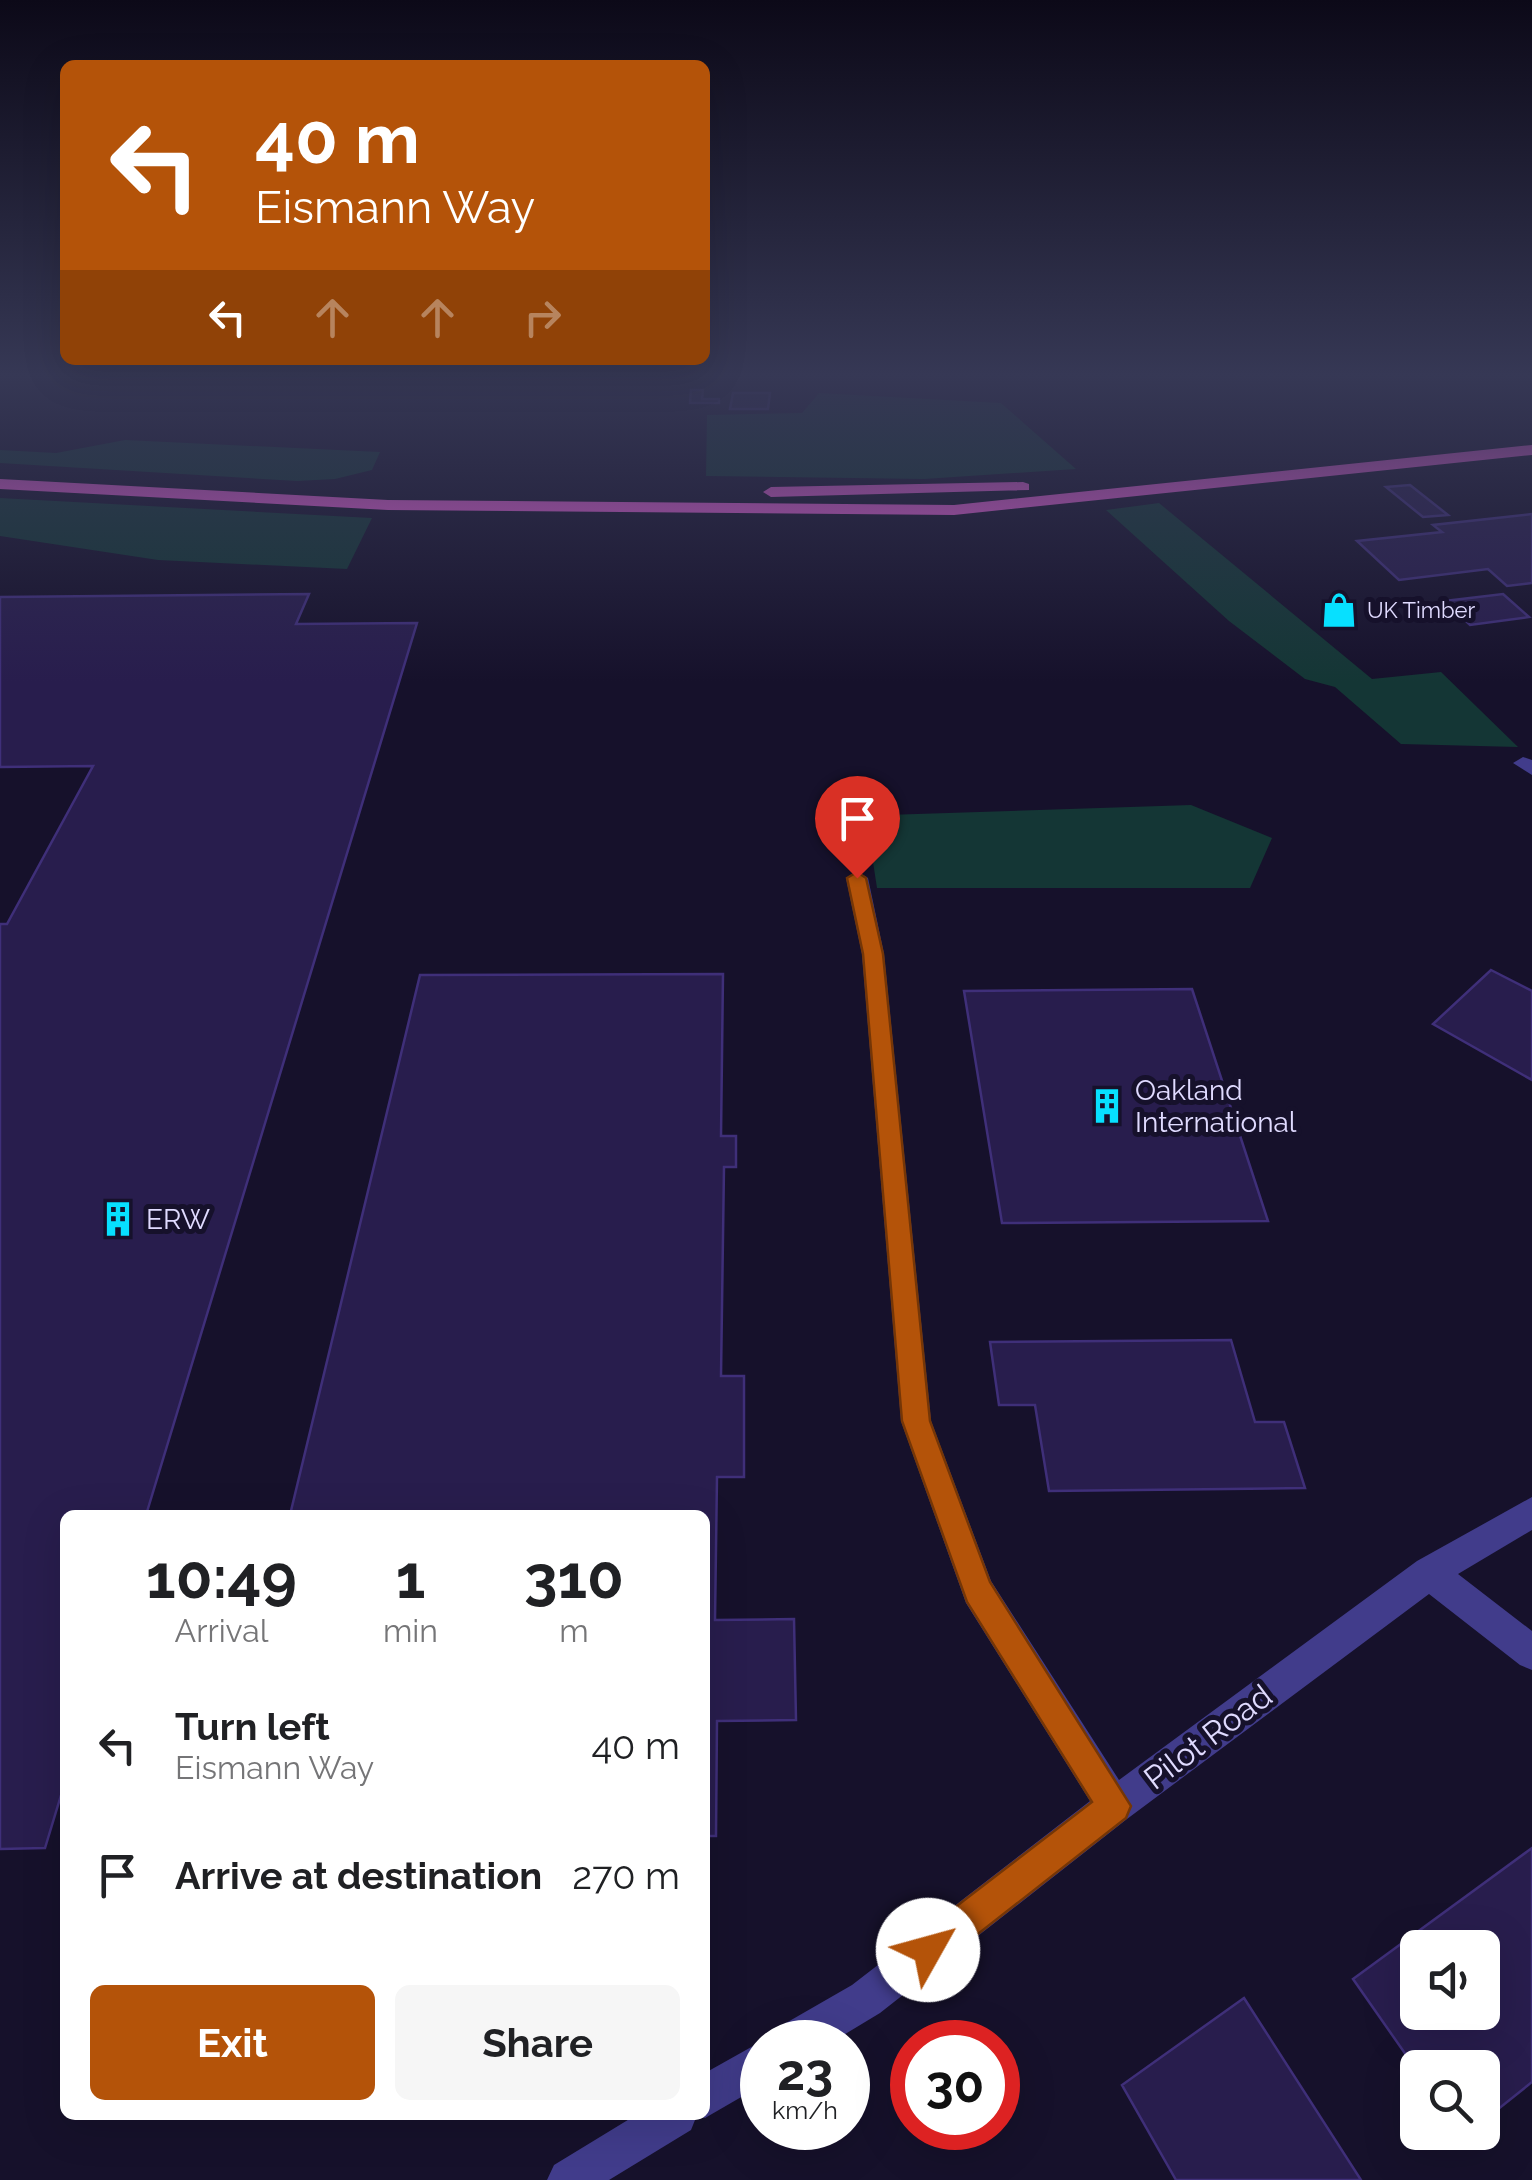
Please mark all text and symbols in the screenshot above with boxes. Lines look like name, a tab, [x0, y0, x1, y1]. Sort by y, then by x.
text: 40 m	[255, 97, 420, 179]
icon: left	[90, 100, 220, 230]
text: Eismann Way	[255, 181, 535, 234]
icon: left	[200, 290, 255, 345]
icon: ahead	[305, 290, 360, 345]
icon: ahead	[410, 290, 465, 345]
icon: right	[515, 290, 570, 345]
shop icon: UK Timber	[1320, 591, 1358, 629]
place label: UK Timber	[1367, 597, 1475, 623]
pin	[815, 776, 900, 879]
icon: arrive	[830, 791, 885, 846]
place label: Oakland International	[1135, 1074, 1297, 1139]
building icon: Oakland International	[1088, 1087, 1126, 1125]
building icon: ERW	[99, 1200, 137, 1238]
place label: ERW	[146, 1203, 210, 1236]
text: 10:49	[146, 1542, 297, 1612]
text: 1	[396, 1542, 425, 1612]
text: 310	[524, 1542, 624, 1612]
text: Arrival	[175, 1612, 268, 1649]
text: min	[383, 1612, 438, 1649]
text: m	[559, 1612, 589, 1649]
street label: Pilot Road	[1137, 1677, 1279, 1797]
text: Turn left	[175, 1704, 330, 1749]
icon: left	[90, 1718, 145, 1773]
text: 40 m	[591, 1723, 680, 1768]
text: Eismann Way	[175, 1749, 374, 1786]
icon: arrive	[90, 1848, 145, 1903]
text: Arrive at destination	[175, 1853, 542, 1898]
text: 270 m	[572, 1853, 680, 1898]
position arrow	[876, 1898, 980, 2002]
map controls	[1400, 1930, 1500, 2150]
button: sound	[1400, 1930, 1500, 2030]
button: Exit	[90, 1985, 375, 2100]
button: Share	[395, 1985, 680, 2100]
speed limit sign: 30	[890, 2020, 1020, 2150]
text: 23	[777, 2043, 833, 2102]
button: search	[1400, 2050, 1500, 2150]
text: km/h	[772, 2095, 838, 2125]

